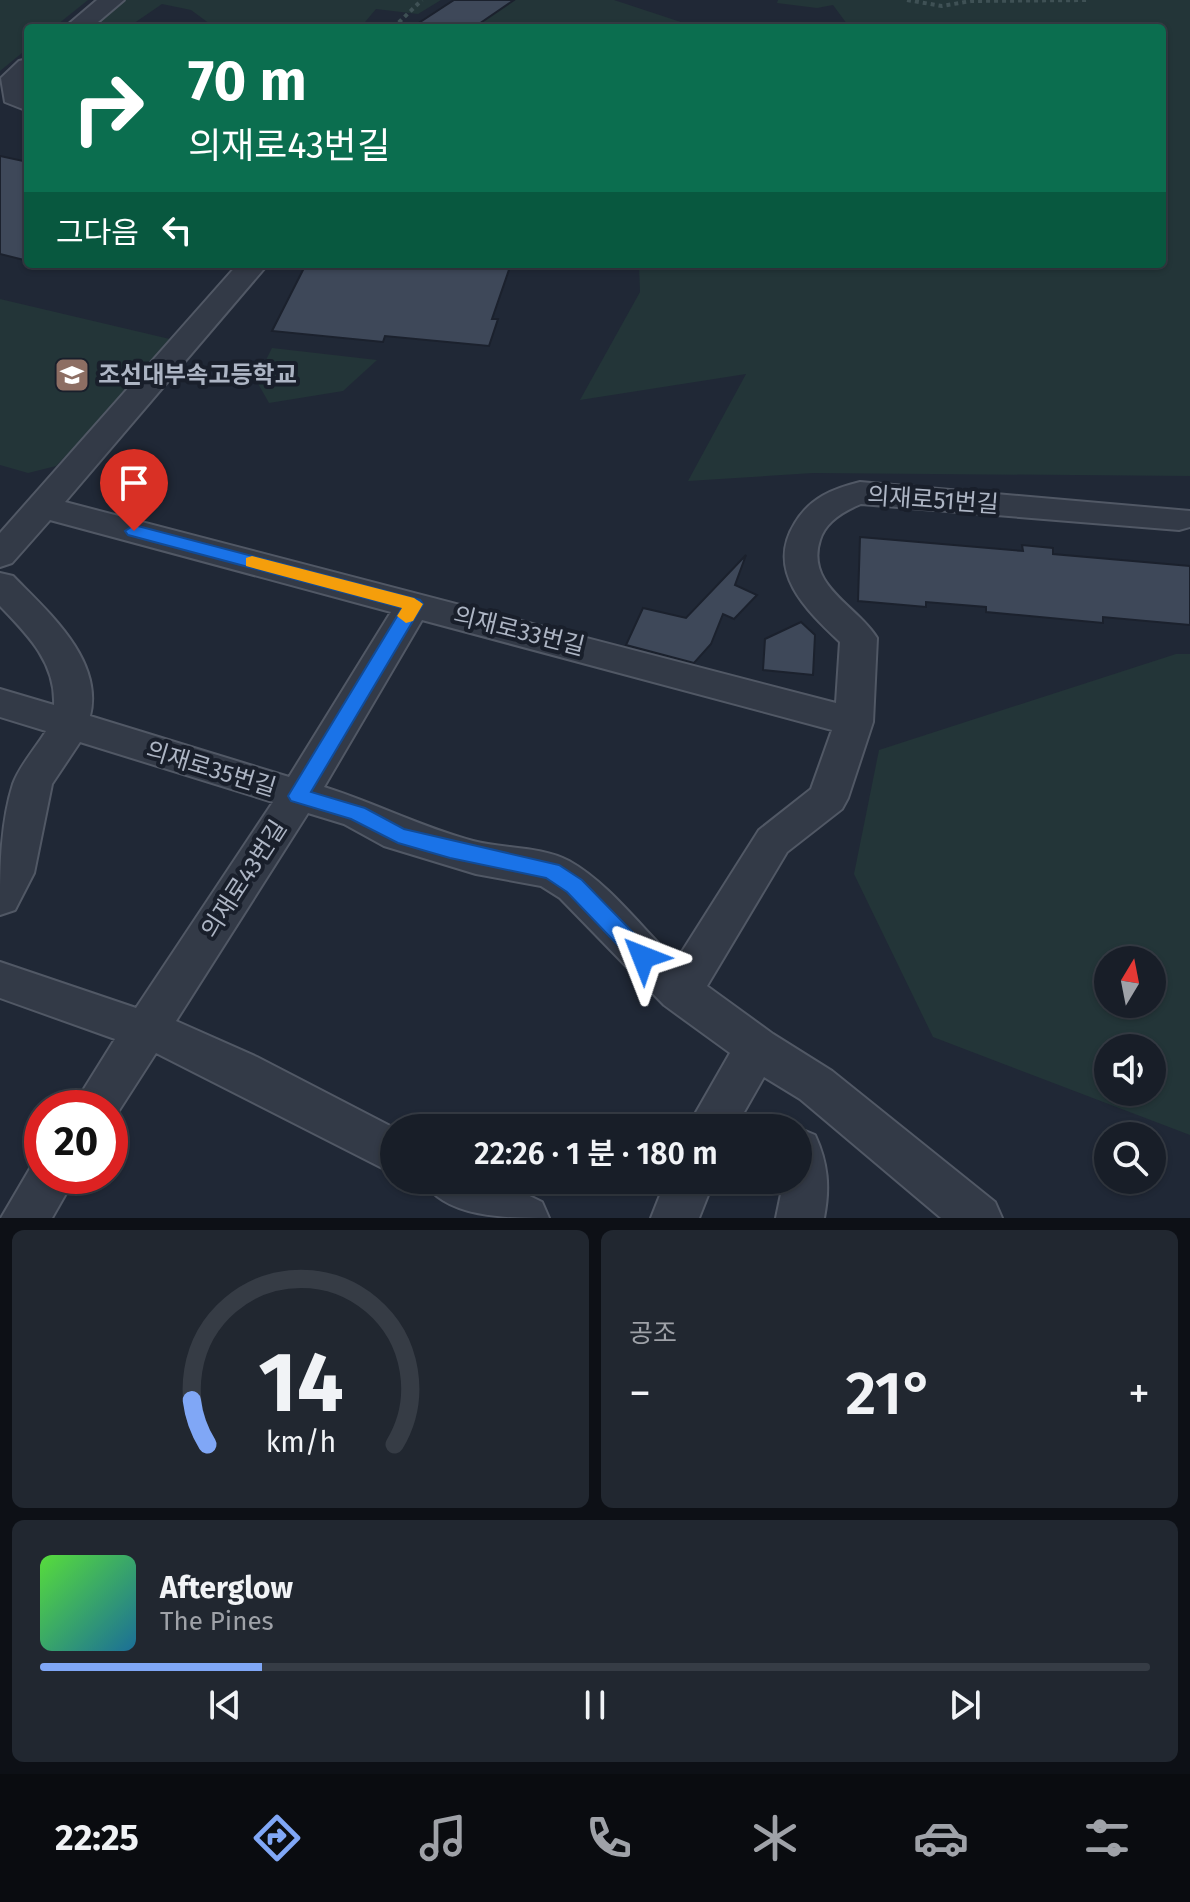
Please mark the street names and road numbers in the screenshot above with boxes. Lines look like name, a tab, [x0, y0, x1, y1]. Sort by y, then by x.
street label: 의재로51번길	[866, 481, 1000, 519]
street label: 의재로33번길	[450, 601, 588, 661]
street label: 의재로35번길	[143, 736, 279, 802]
street label: 의재로43번길	[196, 815, 292, 943]

